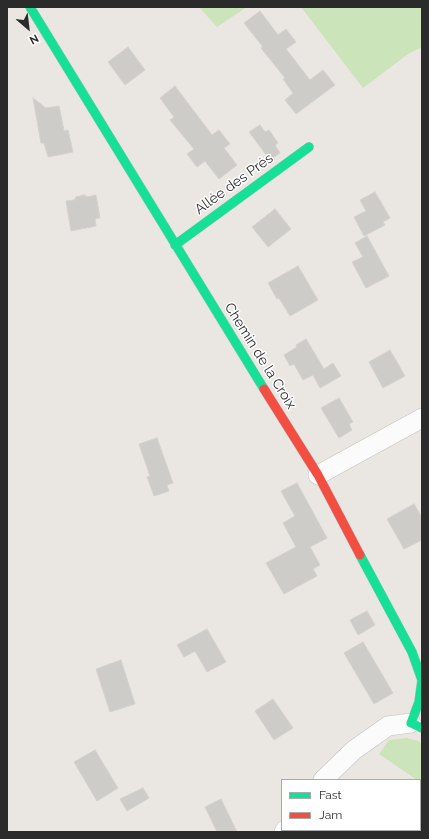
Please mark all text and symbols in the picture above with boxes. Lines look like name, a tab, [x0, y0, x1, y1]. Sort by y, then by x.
north arrow	[8, 8, 48, 48]
text: N	[27, 31, 41, 47]
street label: Allée des Prés	[192, 150, 276, 218]
street label: Chemin de la Croix	[221, 300, 299, 412]
legend	[281, 779, 421, 831]
text: Fast	[319, 788, 342, 802]
text: Jam	[319, 808, 342, 822]

